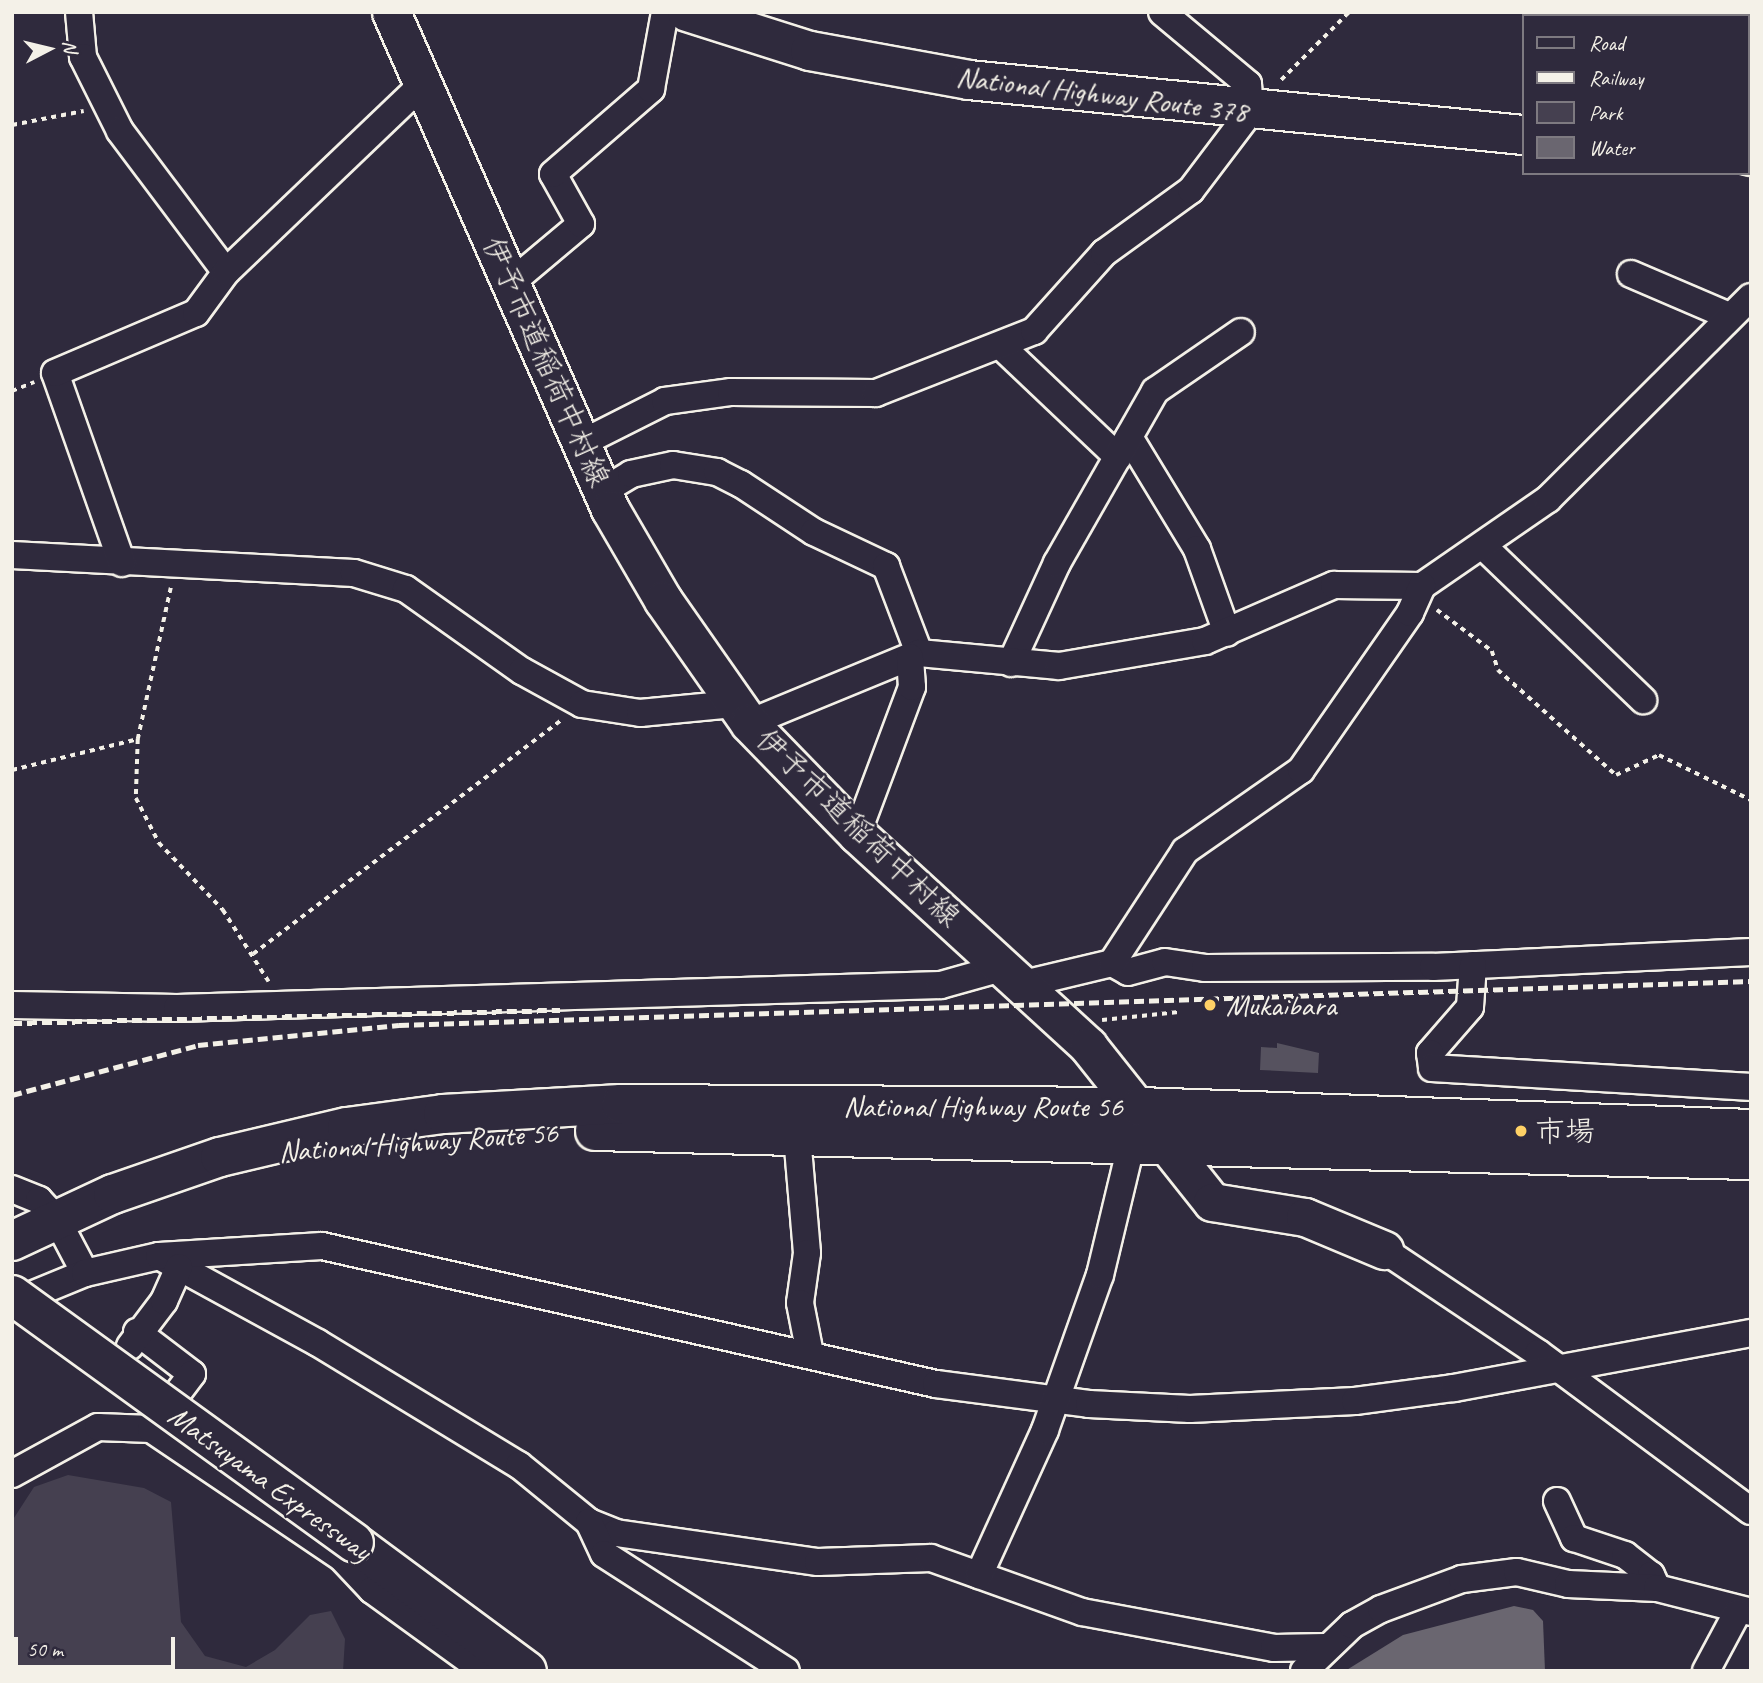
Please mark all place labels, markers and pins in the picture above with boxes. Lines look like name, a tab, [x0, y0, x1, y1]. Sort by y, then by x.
place label: Mukaibara	[1226, 987, 1336, 1023]
marker: Mukaibara	[1200, 995, 1220, 1015]
place label: 市場	[1535, 1113, 1595, 1149]
marker: 市場	[1513, 1123, 1529, 1139]

